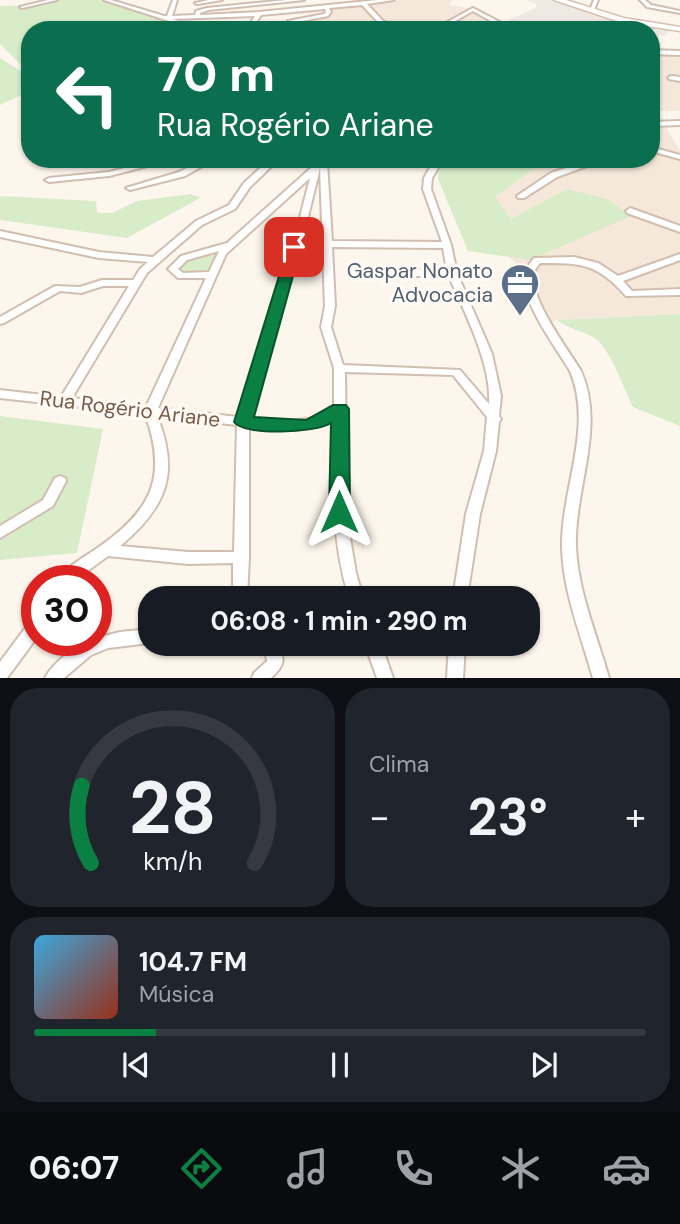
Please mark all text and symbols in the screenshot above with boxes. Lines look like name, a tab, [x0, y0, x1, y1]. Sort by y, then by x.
text: 70 m	[157, 42, 275, 106]
icon: left	[42, 49, 133, 140]
text: Rua Rogério Ariane	[157, 104, 434, 146]
pin	[264, 217, 324, 277]
icon: arrive	[275, 228, 313, 266]
place label: Gaspar Nonato Advocacia	[347, 257, 493, 309]
office icon: Gaspar Nonato Advocacia	[499, 262, 541, 317]
street label: Rua Rogério Ariane	[38, 384, 222, 434]
position arrow	[302, 475, 376, 549]
speed limit sign: 30	[21, 565, 112, 656]
text: 06:08 · 1 min · 290 m	[210, 604, 468, 638]
text: Clima	[369, 749, 429, 779]
text: 28	[129, 762, 216, 857]
text: 23°	[467, 783, 548, 851]
text: −	[369, 792, 390, 842]
text: +	[625, 792, 646, 842]
text: km/h	[143, 845, 202, 878]
text: 104.7 FM	[139, 945, 247, 979]
text: Música	[139, 979, 214, 1009]
icon: previous	[117, 1046, 155, 1084]
icon: pause	[321, 1046, 359, 1084]
icon: next	[525, 1046, 563, 1084]
icon: directions	[177, 1144, 226, 1193]
icon: music	[283, 1144, 332, 1193]
icon: phone	[389, 1144, 438, 1193]
icon: climate	[496, 1144, 545, 1193]
icon: car	[602, 1144, 651, 1193]
text: 06:07	[29, 1147, 119, 1189]

